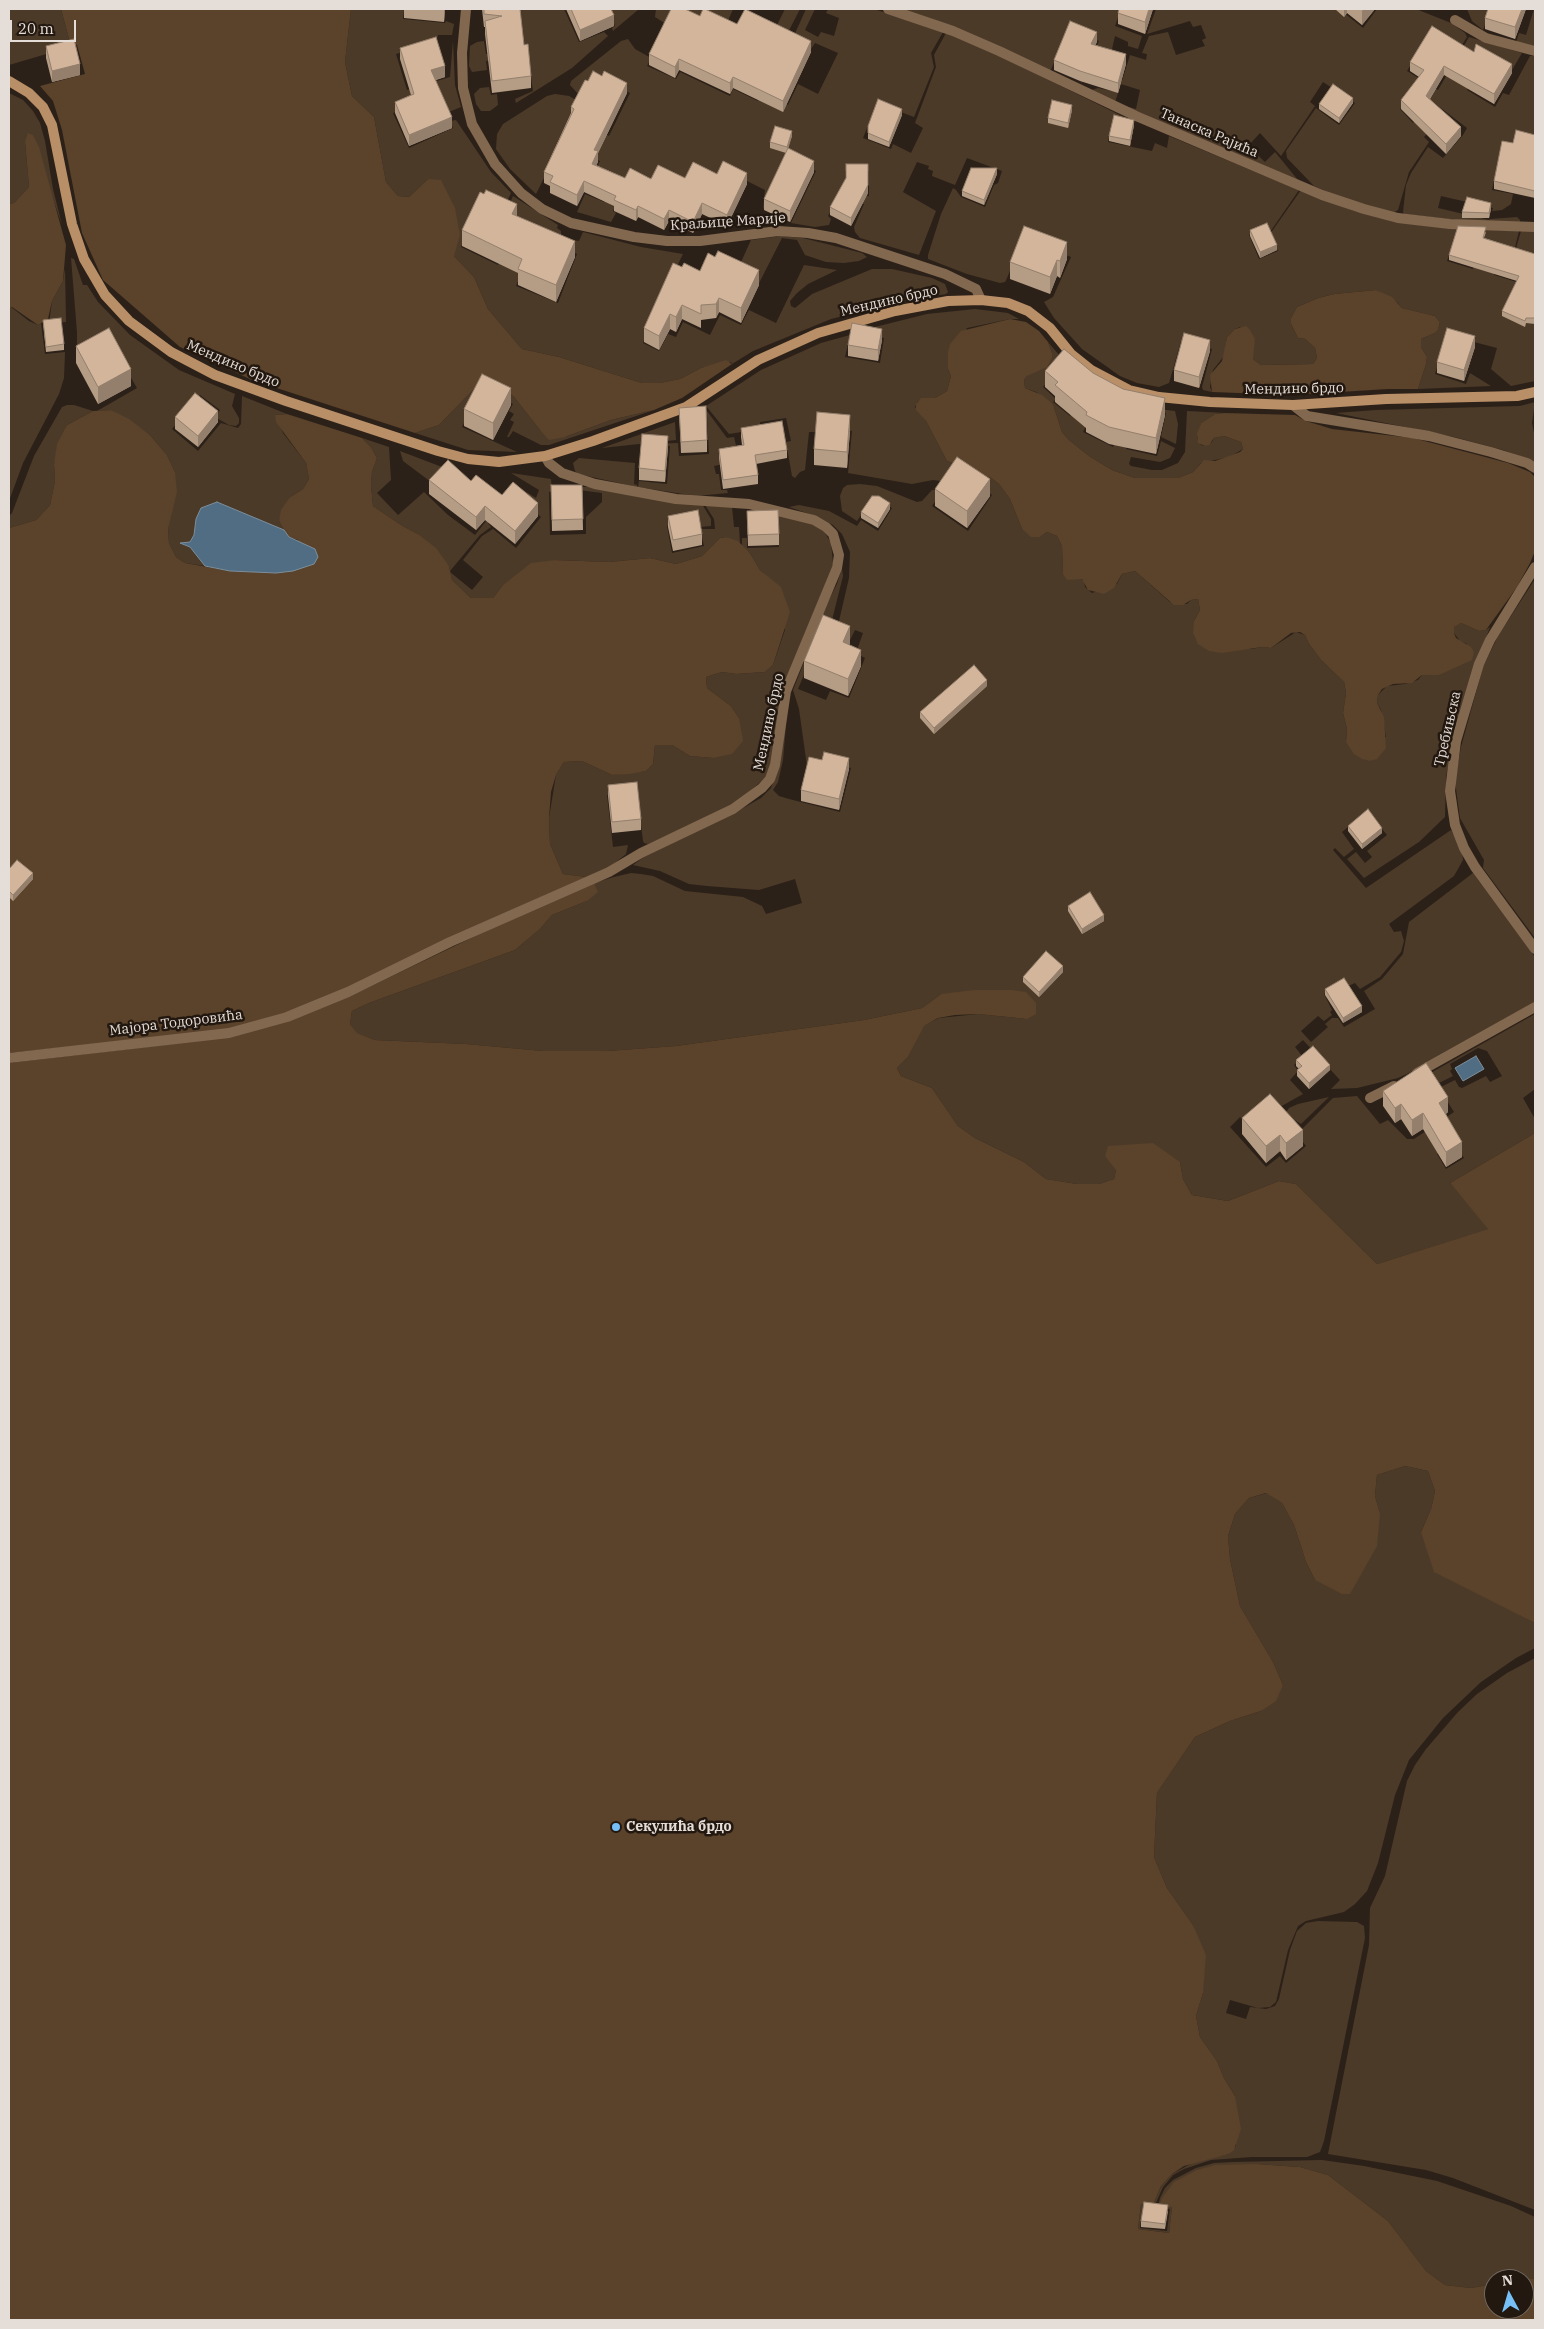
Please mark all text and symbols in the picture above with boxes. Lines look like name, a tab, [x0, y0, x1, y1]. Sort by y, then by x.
scale bar	[12, 10, 79, 42]
text: 20 m	[18, 19, 54, 38]
street label: Танаска Рајића	[1157, 105, 1261, 161]
street label: Краљице Марије	[670, 210, 786, 234]
street label: Мендино брдо	[839, 282, 939, 320]
street label: Мендино брдо	[184, 337, 282, 391]
street label: Мендино брдо	[1244, 380, 1344, 398]
street label: Мендино брдо	[750, 672, 788, 772]
street label: Требињска	[1431, 690, 1465, 768]
street label: Мајора Тодоровића	[108, 1006, 244, 1040]
place label: Секулића брдо	[626, 1819, 732, 1835]
marker: Секулића брдо	[610, 1821, 622, 1833]
north arrow	[1484, 2269, 1534, 2319]
text: N	[1501, 2271, 1514, 2290]

